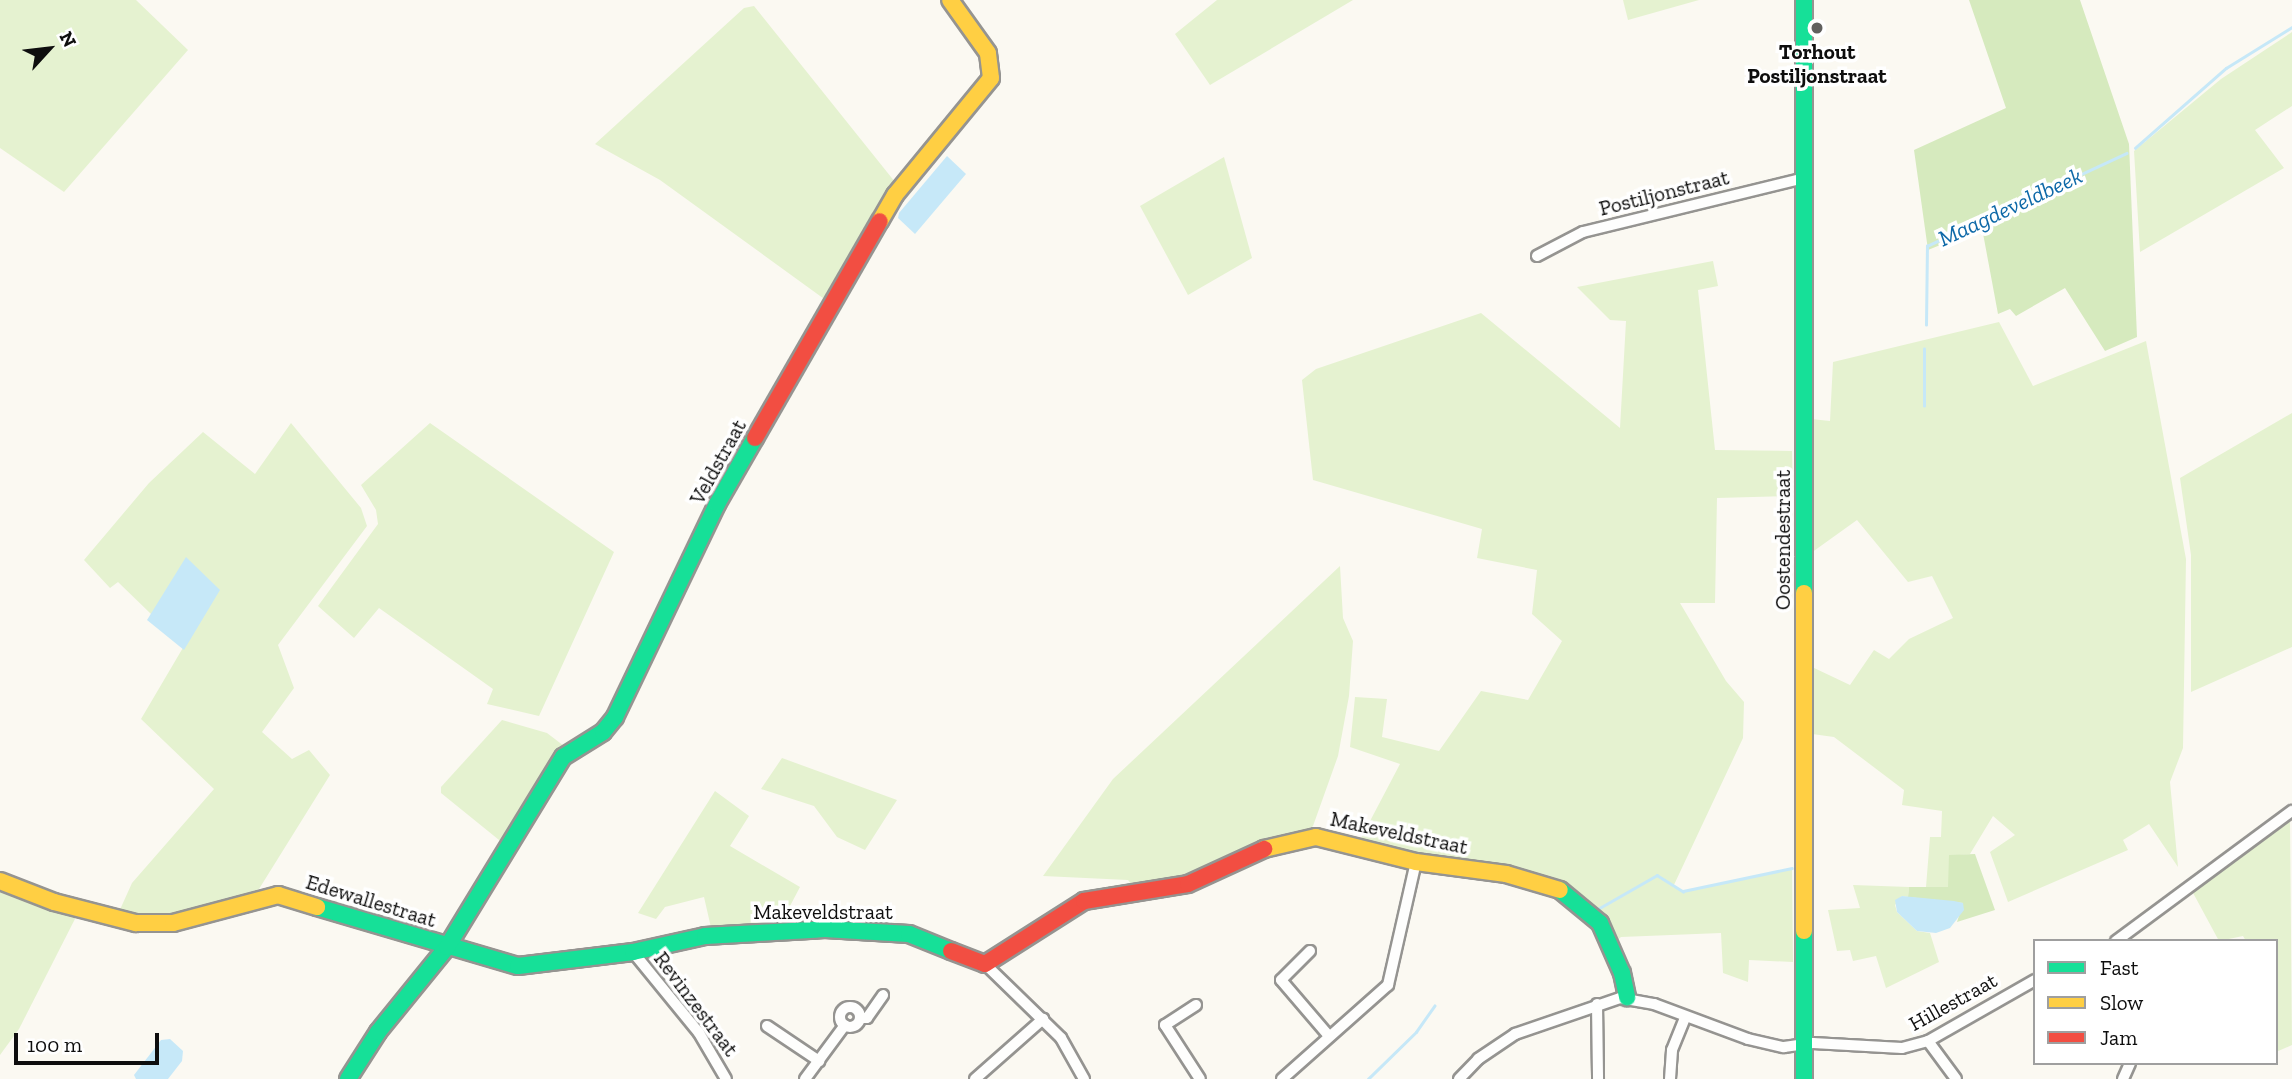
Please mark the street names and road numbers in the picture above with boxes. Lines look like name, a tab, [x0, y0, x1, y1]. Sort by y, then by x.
street label: Postiljonstraat	[1597, 165, 1731, 221]
street label: Veldstraat	[684, 415, 752, 509]
street label: Oostendestraat	[1770, 470, 1796, 610]
street label: Makeveldstraat	[1328, 806, 1470, 860]
street label: Edewallestraat	[303, 869, 439, 933]
street label: Makeveldstraat	[753, 899, 893, 925]
street label: Revinzestraat	[649, 947, 743, 1061]
street label: Hillestraat	[1905, 968, 2001, 1036]

